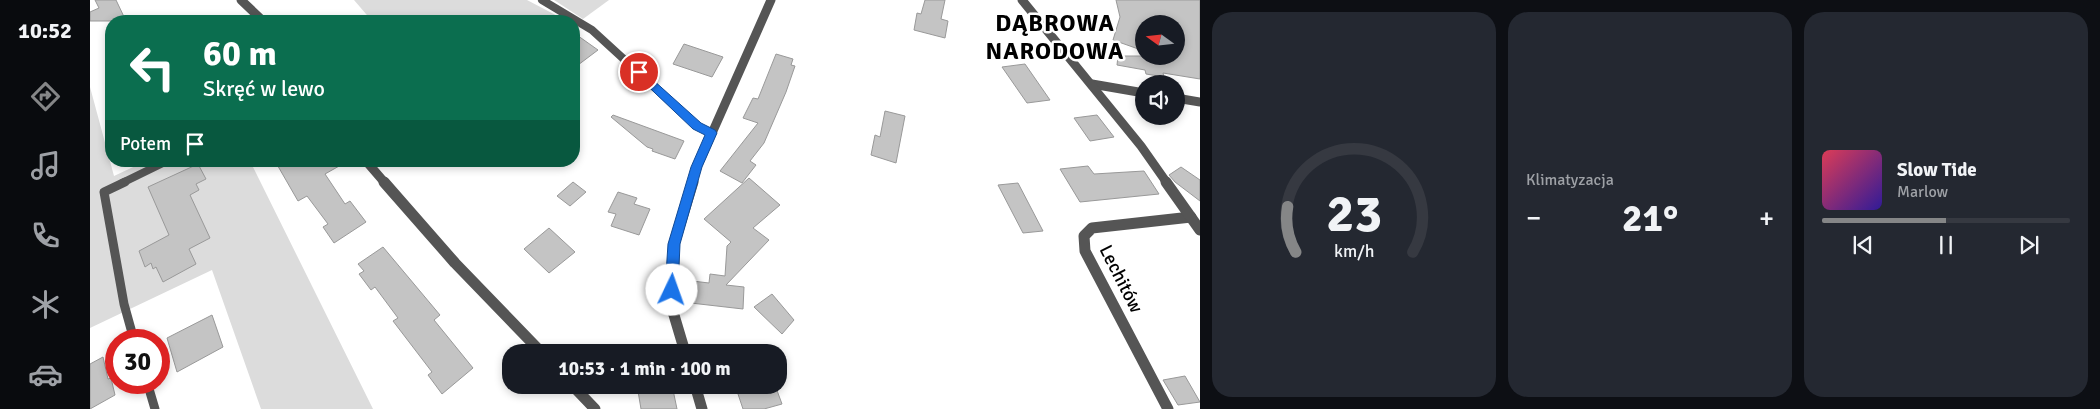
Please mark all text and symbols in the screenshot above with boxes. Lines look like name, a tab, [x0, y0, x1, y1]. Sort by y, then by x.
district label: DĄBROWA NARODOWA	[986, 8, 1124, 66]
north arrow	[1135, 15, 1185, 65]
map controls	[1135, 15, 1185, 125]
text: 10:52	[18, 17, 72, 44]
text: 60 m	[203, 32, 277, 75]
icon: left	[120, 35, 185, 100]
pin	[618, 51, 660, 93]
icon: arrive	[625, 58, 653, 86]
text: Skręć w lewo	[203, 75, 325, 102]
button: sound	[1135, 75, 1185, 125]
icon: directions	[28, 79, 63, 114]
icon: arrive	[181, 130, 209, 158]
text: Potem	[120, 132, 171, 156]
icon: music	[28, 148, 63, 183]
text: Slow Tide	[1897, 158, 1977, 182]
text: Klimatyzacja	[1526, 170, 1614, 190]
text: 23	[1326, 182, 1382, 246]
text: Marlow	[1897, 182, 1948, 202]
text: 21°	[1622, 195, 1678, 242]
text: −	[1526, 201, 1541, 235]
text: +	[1759, 201, 1774, 235]
icon: phone	[28, 218, 63, 253]
icon: previous	[1849, 231, 1877, 259]
icon: pause	[1932, 231, 1960, 259]
icon: next	[2015, 231, 2043, 259]
text: km/h	[1334, 240, 1374, 262]
street label: Lechitów	[1094, 241, 1148, 317]
position arrow	[645, 263, 697, 315]
icon: climate	[28, 287, 63, 322]
speed limit sign: 30	[105, 329, 170, 394]
icon: car	[28, 357, 63, 392]
text: 10:53 · 1 min · 100 m	[558, 357, 731, 381]

